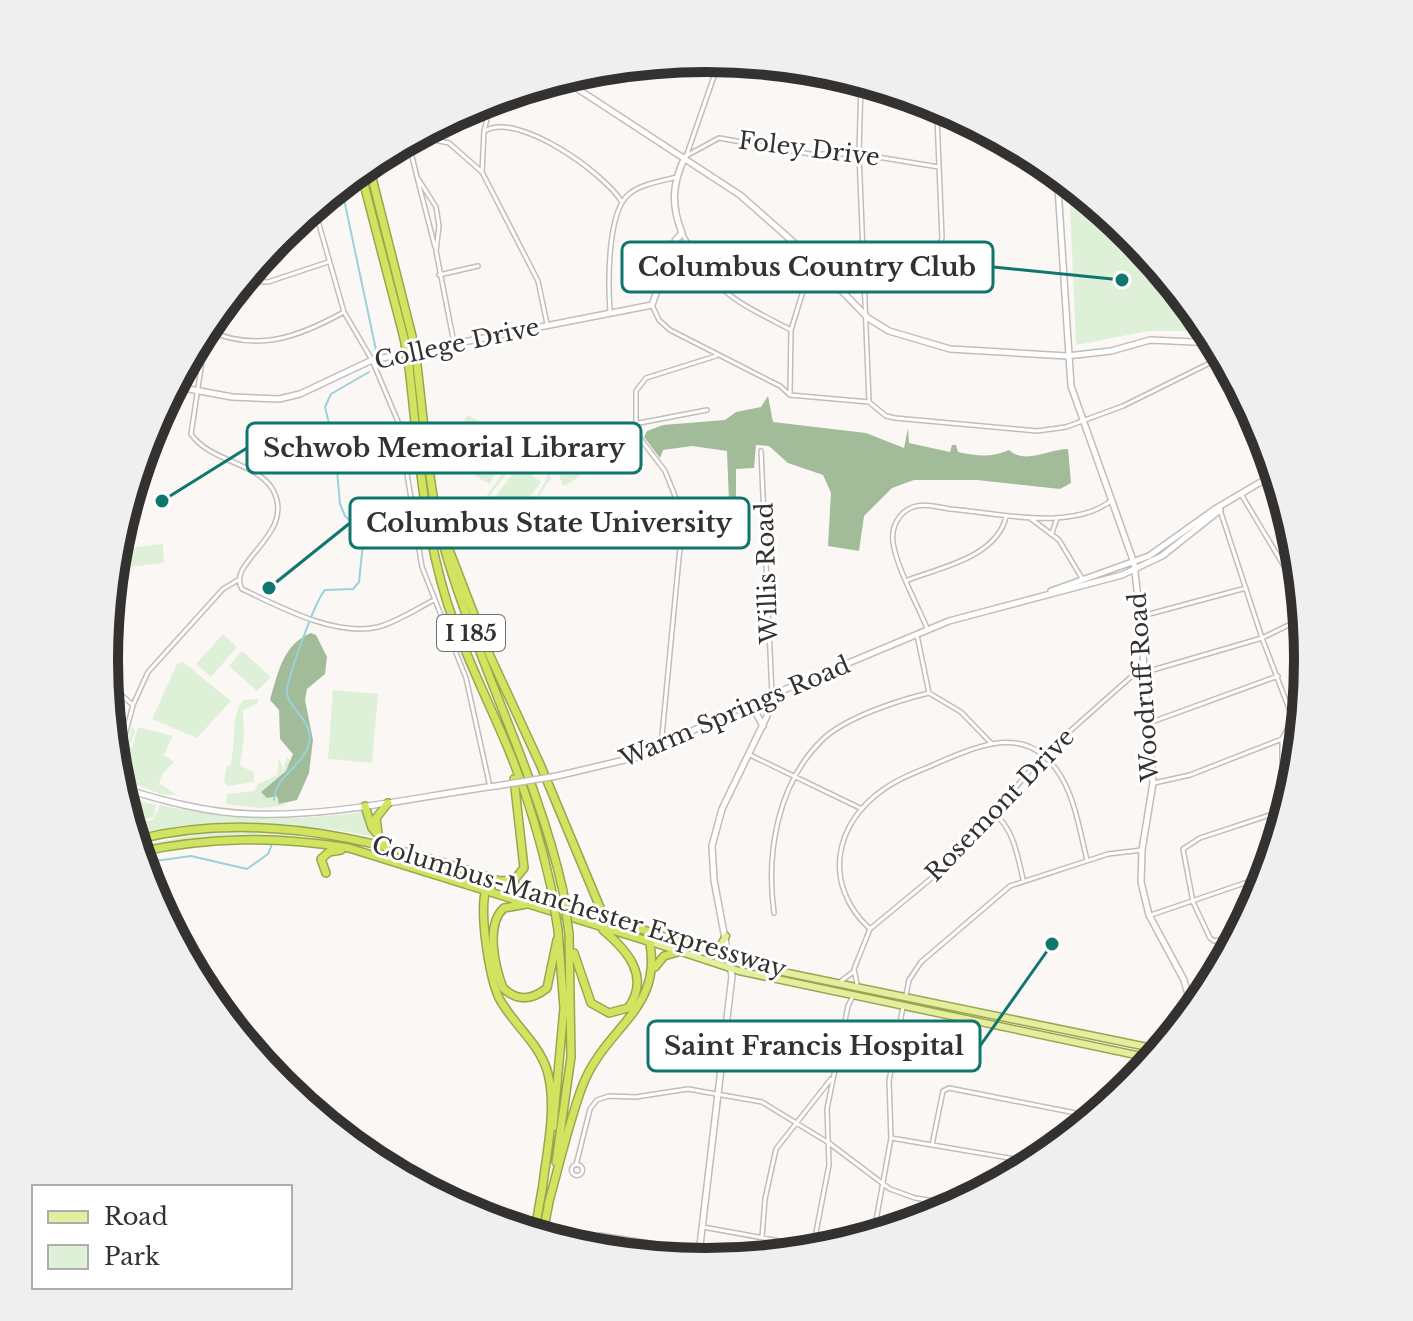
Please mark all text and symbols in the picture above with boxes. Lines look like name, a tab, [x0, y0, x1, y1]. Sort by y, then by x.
street label: Foley Drive	[737, 125, 881, 172]
callout: Columbus Country Club	[622, 242, 993, 292]
text: Columbus Country Club	[638, 251, 976, 283]
street label: College Drive	[372, 312, 542, 375]
callout: Schwob Memorial Library	[247, 423, 641, 473]
text: Schwob Memorial Library	[263, 432, 625, 464]
callout: Columbus State University	[350, 498, 749, 548]
street label: Willis Road	[750, 502, 783, 645]
text: Columbus State University	[366, 507, 732, 539]
street label: Woodruff Road	[1122, 591, 1165, 784]
road number: I 185	[437, 615, 505, 651]
street label: Warm Springs Road	[614, 650, 854, 774]
street label: Rosemont Drive	[919, 722, 1080, 887]
street label: Columbus-Manchester Expressway	[368, 830, 791, 984]
callout: Saint Francis Hospital	[648, 1021, 980, 1071]
text: Saint Francis Hospital	[664, 1030, 964, 1062]
legend	[32, 1185, 292, 1289]
text: Road	[104, 1202, 168, 1231]
text: Park	[104, 1242, 160, 1271]

